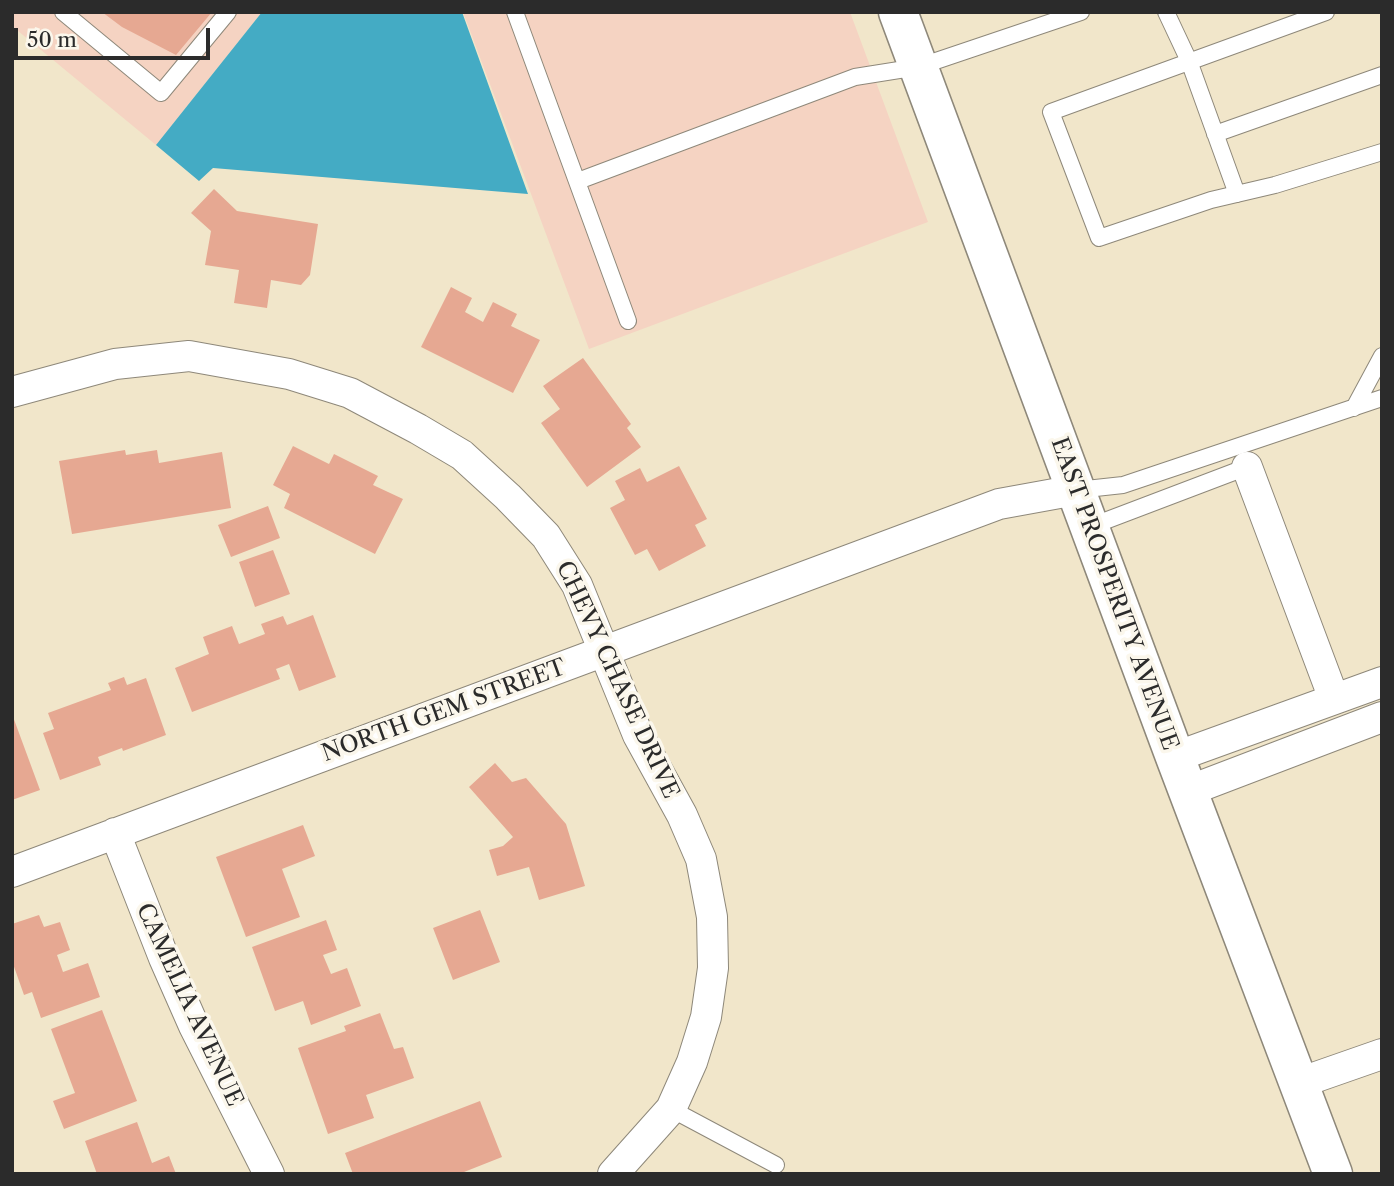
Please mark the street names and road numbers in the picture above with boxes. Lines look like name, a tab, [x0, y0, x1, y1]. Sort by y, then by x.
street label: EAST PROSPERITY AVENUE	[1044, 434, 1184, 754]
street label: CHEVY CHASE DRIVE	[550, 557, 684, 803]
street label: NORTH GEM STREET	[318, 654, 570, 768]
street label: CAMELIA AVENUE	[130, 899, 248, 1111]

